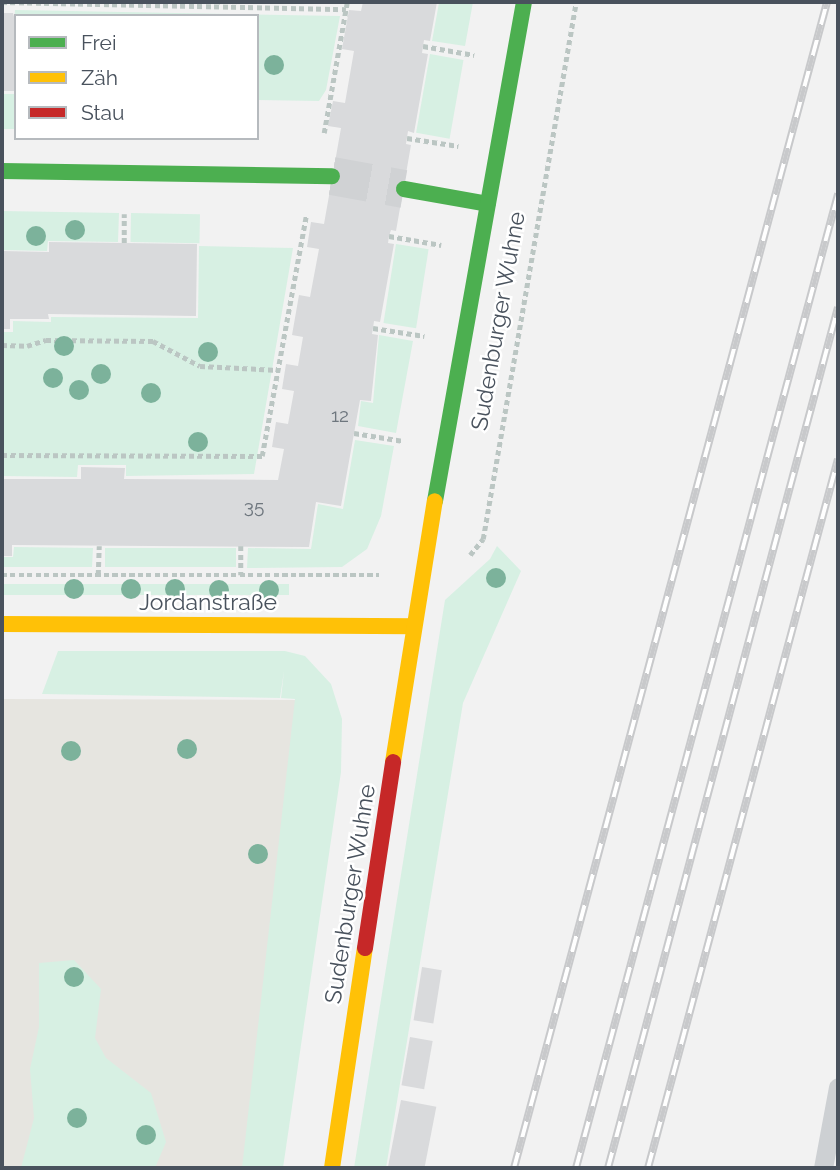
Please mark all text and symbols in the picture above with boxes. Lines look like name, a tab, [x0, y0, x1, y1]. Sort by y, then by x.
legend	[14, 14, 259, 140]
text: Frei	[81, 30, 117, 55]
text: Zäh	[81, 65, 118, 90]
text: Stau	[81, 100, 125, 125]
street label: Sudenburger Wuhne	[465, 209, 531, 433]
house number: 12	[331, 405, 349, 427]
house number: 35	[244, 496, 264, 518]
street label: Jordanstraße	[139, 588, 277, 616]
street label: Sudenburger Wuhne	[319, 782, 381, 1006]

